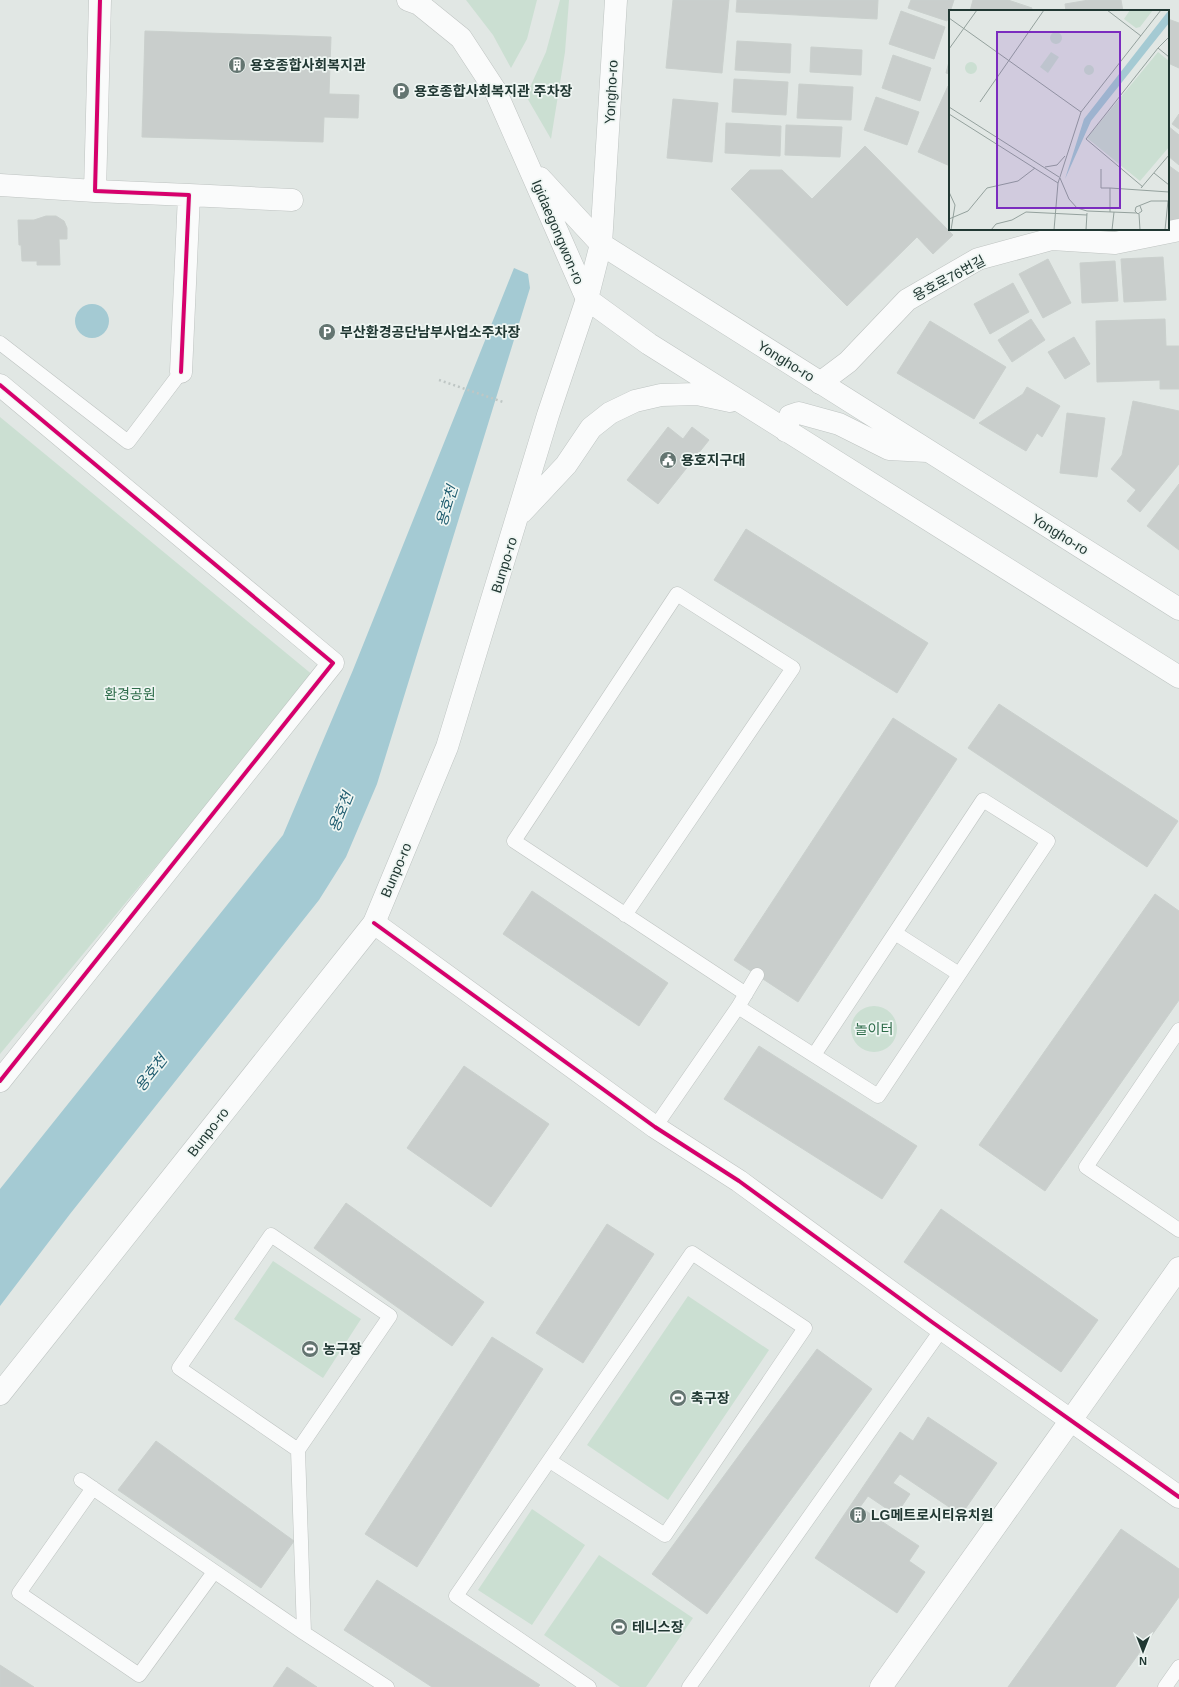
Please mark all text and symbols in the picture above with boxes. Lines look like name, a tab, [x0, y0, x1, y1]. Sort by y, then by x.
inset map	[949, 10, 1169, 230]
building icon: 용호종합사회복지관	[227, 55, 247, 75]
place label: 용호종합사회복지관	[250, 57, 366, 73]
street label: Yongho-ro	[601, 59, 621, 124]
parking icon: 용호종합사회복지관 주차장	[391, 81, 411, 101]
place label: 용호종합사회복지관 주차장	[414, 83, 573, 99]
street label: Igidaegongwon-ro	[529, 177, 587, 287]
street label: 용호로76번길	[910, 252, 988, 304]
parking icon: 부산환경공단남부사업소주차장	[317, 322, 337, 342]
place label: 부산환경공단남부사업소주차장	[340, 324, 520, 340]
street label: Yongho-ro	[755, 337, 818, 385]
public building icon: 용호지구대	[658, 450, 678, 470]
place label: 용호지구대	[681, 452, 745, 468]
water label: 용호천	[432, 481, 461, 528]
street label: Yongho-ro	[1029, 510, 1092, 558]
street label: Bunpo-ro	[488, 535, 520, 595]
park label: 환경공원	[104, 686, 156, 702]
water label: 용호천	[325, 787, 357, 834]
street label: Bunpo-ro	[377, 840, 415, 900]
park label: 놀이터	[855, 1021, 893, 1037]
water label: 용호천	[131, 1049, 171, 1094]
street label: Bunpo-ro	[184, 1104, 232, 1160]
sports icon: 농구장	[300, 1339, 320, 1359]
place label: 농구장	[323, 1341, 362, 1357]
sports icon: 축구장	[668, 1388, 688, 1408]
place label: 축구장	[691, 1390, 730, 1406]
building icon: LG메트로시티유치원	[848, 1505, 868, 1525]
place label: LG메트로시티유치원	[871, 1507, 993, 1523]
sports icon: 테니스장	[609, 1617, 629, 1637]
place label: 테니스장	[632, 1619, 684, 1635]
north arrow	[1123, 1631, 1163, 1671]
text: N	[1139, 1655, 1147, 1667]

